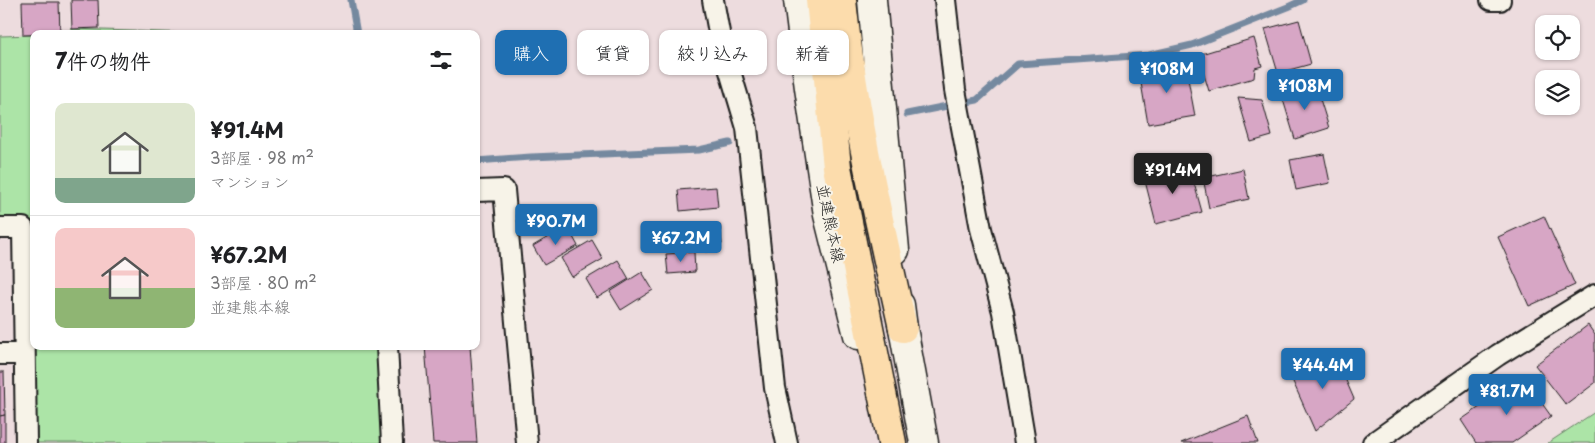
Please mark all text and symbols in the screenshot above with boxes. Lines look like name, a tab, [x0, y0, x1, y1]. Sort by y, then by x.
map controls	[1535, 15, 1580, 115]
button: locate	[1535, 15, 1580, 60]
chip: 購入	[495, 30, 567, 75]
chip: 賃貸	[577, 30, 649, 75]
chip: 絞り込み	[659, 30, 767, 75]
chip: 新着	[777, 30, 849, 75]
text: 7件の物件	[55, 44, 151, 76]
icon: filters	[427, 46, 455, 74]
pin: ¥108M	[1132, 52, 1202, 94]
text: ¥108M	[1140, 56, 1194, 80]
pin: ¥108M	[1270, 68, 1340, 111]
button: layers	[1535, 70, 1580, 115]
text: ¥108M	[1278, 73, 1332, 97]
text: ¥91.4M	[210, 113, 284, 145]
icon: home	[95, 123, 155, 183]
text: 3部屋 · 98 m²	[210, 145, 314, 169]
pin: ¥91.4M	[1132, 152, 1214, 195]
text: ¥91.4M	[1145, 157, 1201, 181]
text: マンション	[210, 169, 289, 193]
street label: 並建熊本線	[812, 181, 852, 265]
pin: ¥90.7M	[515, 204, 597, 246]
text: ¥90.7M	[526, 208, 586, 232]
pin: ¥67.2M	[640, 220, 722, 263]
text: ¥67.2M	[651, 225, 711, 249]
text: ¥67.2M	[210, 238, 287, 270]
icon: home	[95, 248, 155, 308]
text: 3部屋 · 80 m²	[210, 270, 317, 294]
text: 並建熊本線	[210, 294, 290, 318]
pin: ¥44.4M	[1282, 348, 1364, 390]
text: ¥44.4M	[1292, 352, 1354, 376]
pin: ¥81.7M	[1466, 374, 1548, 416]
text: ¥81.7M	[1480, 378, 1534, 402]

